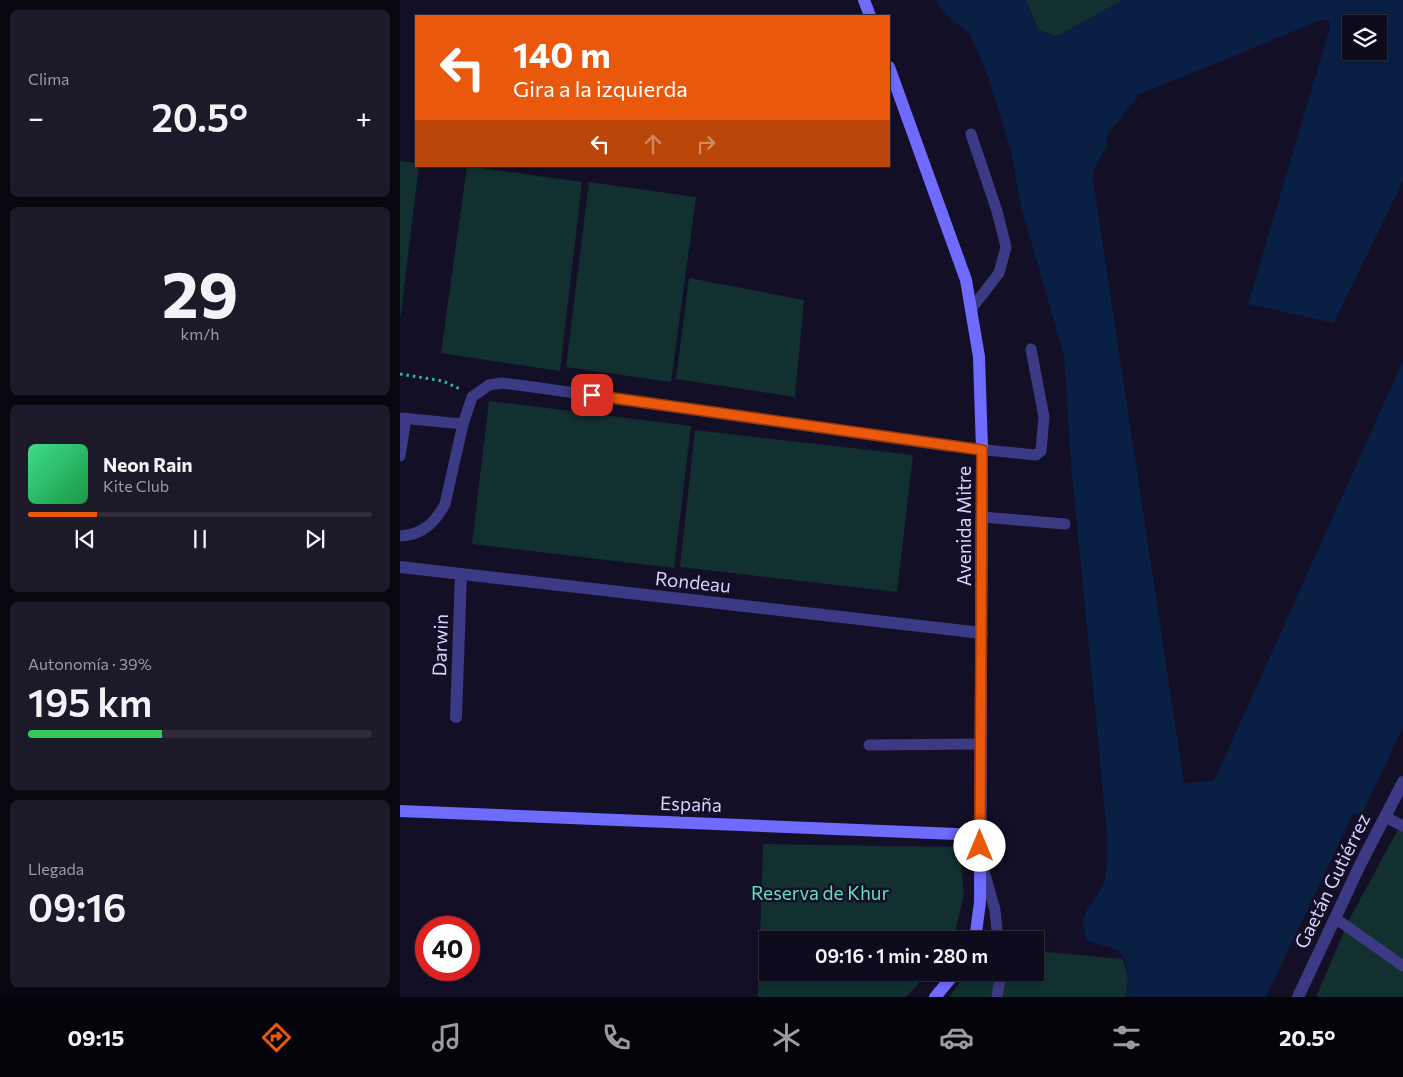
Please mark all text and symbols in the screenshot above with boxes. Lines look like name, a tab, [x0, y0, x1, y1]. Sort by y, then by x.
map controls	[1342, 15, 1387, 60]
button: layers	[1342, 15, 1387, 60]
text: 140 m	[513, 32, 611, 75]
icon: left	[430, 35, 495, 100]
text: Clima	[28, 69, 69, 88]
text: Gira a la izquierda	[513, 75, 688, 102]
text: 20.5°	[152, 93, 248, 140]
text: −	[28, 100, 44, 134]
text: +	[356, 100, 372, 134]
icon: left	[586, 130, 614, 158]
icon: ahead	[639, 130, 667, 158]
icon: right	[692, 130, 720, 158]
text: 29	[162, 252, 238, 331]
text: km/h	[181, 324, 219, 343]
pin	[571, 374, 613, 416]
icon: arrive	[578, 381, 606, 409]
text: Neon Rain	[103, 453, 193, 476]
street label: Avenida Mitre	[952, 466, 975, 586]
text: Kite Club	[103, 476, 169, 495]
icon: previous	[71, 525, 99, 553]
icon: pause	[186, 525, 214, 553]
icon: next	[301, 525, 329, 553]
street label: Rondeau	[654, 566, 732, 597]
street label: Darwin	[427, 613, 452, 677]
text: Autonomía · 39%	[28, 654, 152, 673]
text: 195 km	[28, 678, 152, 725]
street label: España	[660, 791, 722, 816]
street label: Gaetán Gutiérrez	[1289, 809, 1374, 952]
position arrow	[953, 819, 1005, 871]
text: Llegada	[28, 859, 84, 878]
park label: Reserva de Khur	[751, 881, 889, 904]
text: 09:16	[28, 883, 126, 930]
speed limit sign: 40	[415, 916, 480, 981]
text: 09:16 · 1 min · 280 m	[815, 944, 988, 967]
icon: directions	[259, 1020, 294, 1055]
icon: music	[429, 1020, 464, 1055]
icon: phone	[599, 1020, 634, 1055]
icon: climate	[769, 1020, 804, 1055]
icon: car	[939, 1020, 974, 1055]
icon: filters	[1109, 1020, 1144, 1055]
text: 09:15	[67, 1024, 124, 1051]
text: 20.5°	[1279, 1024, 1335, 1051]

